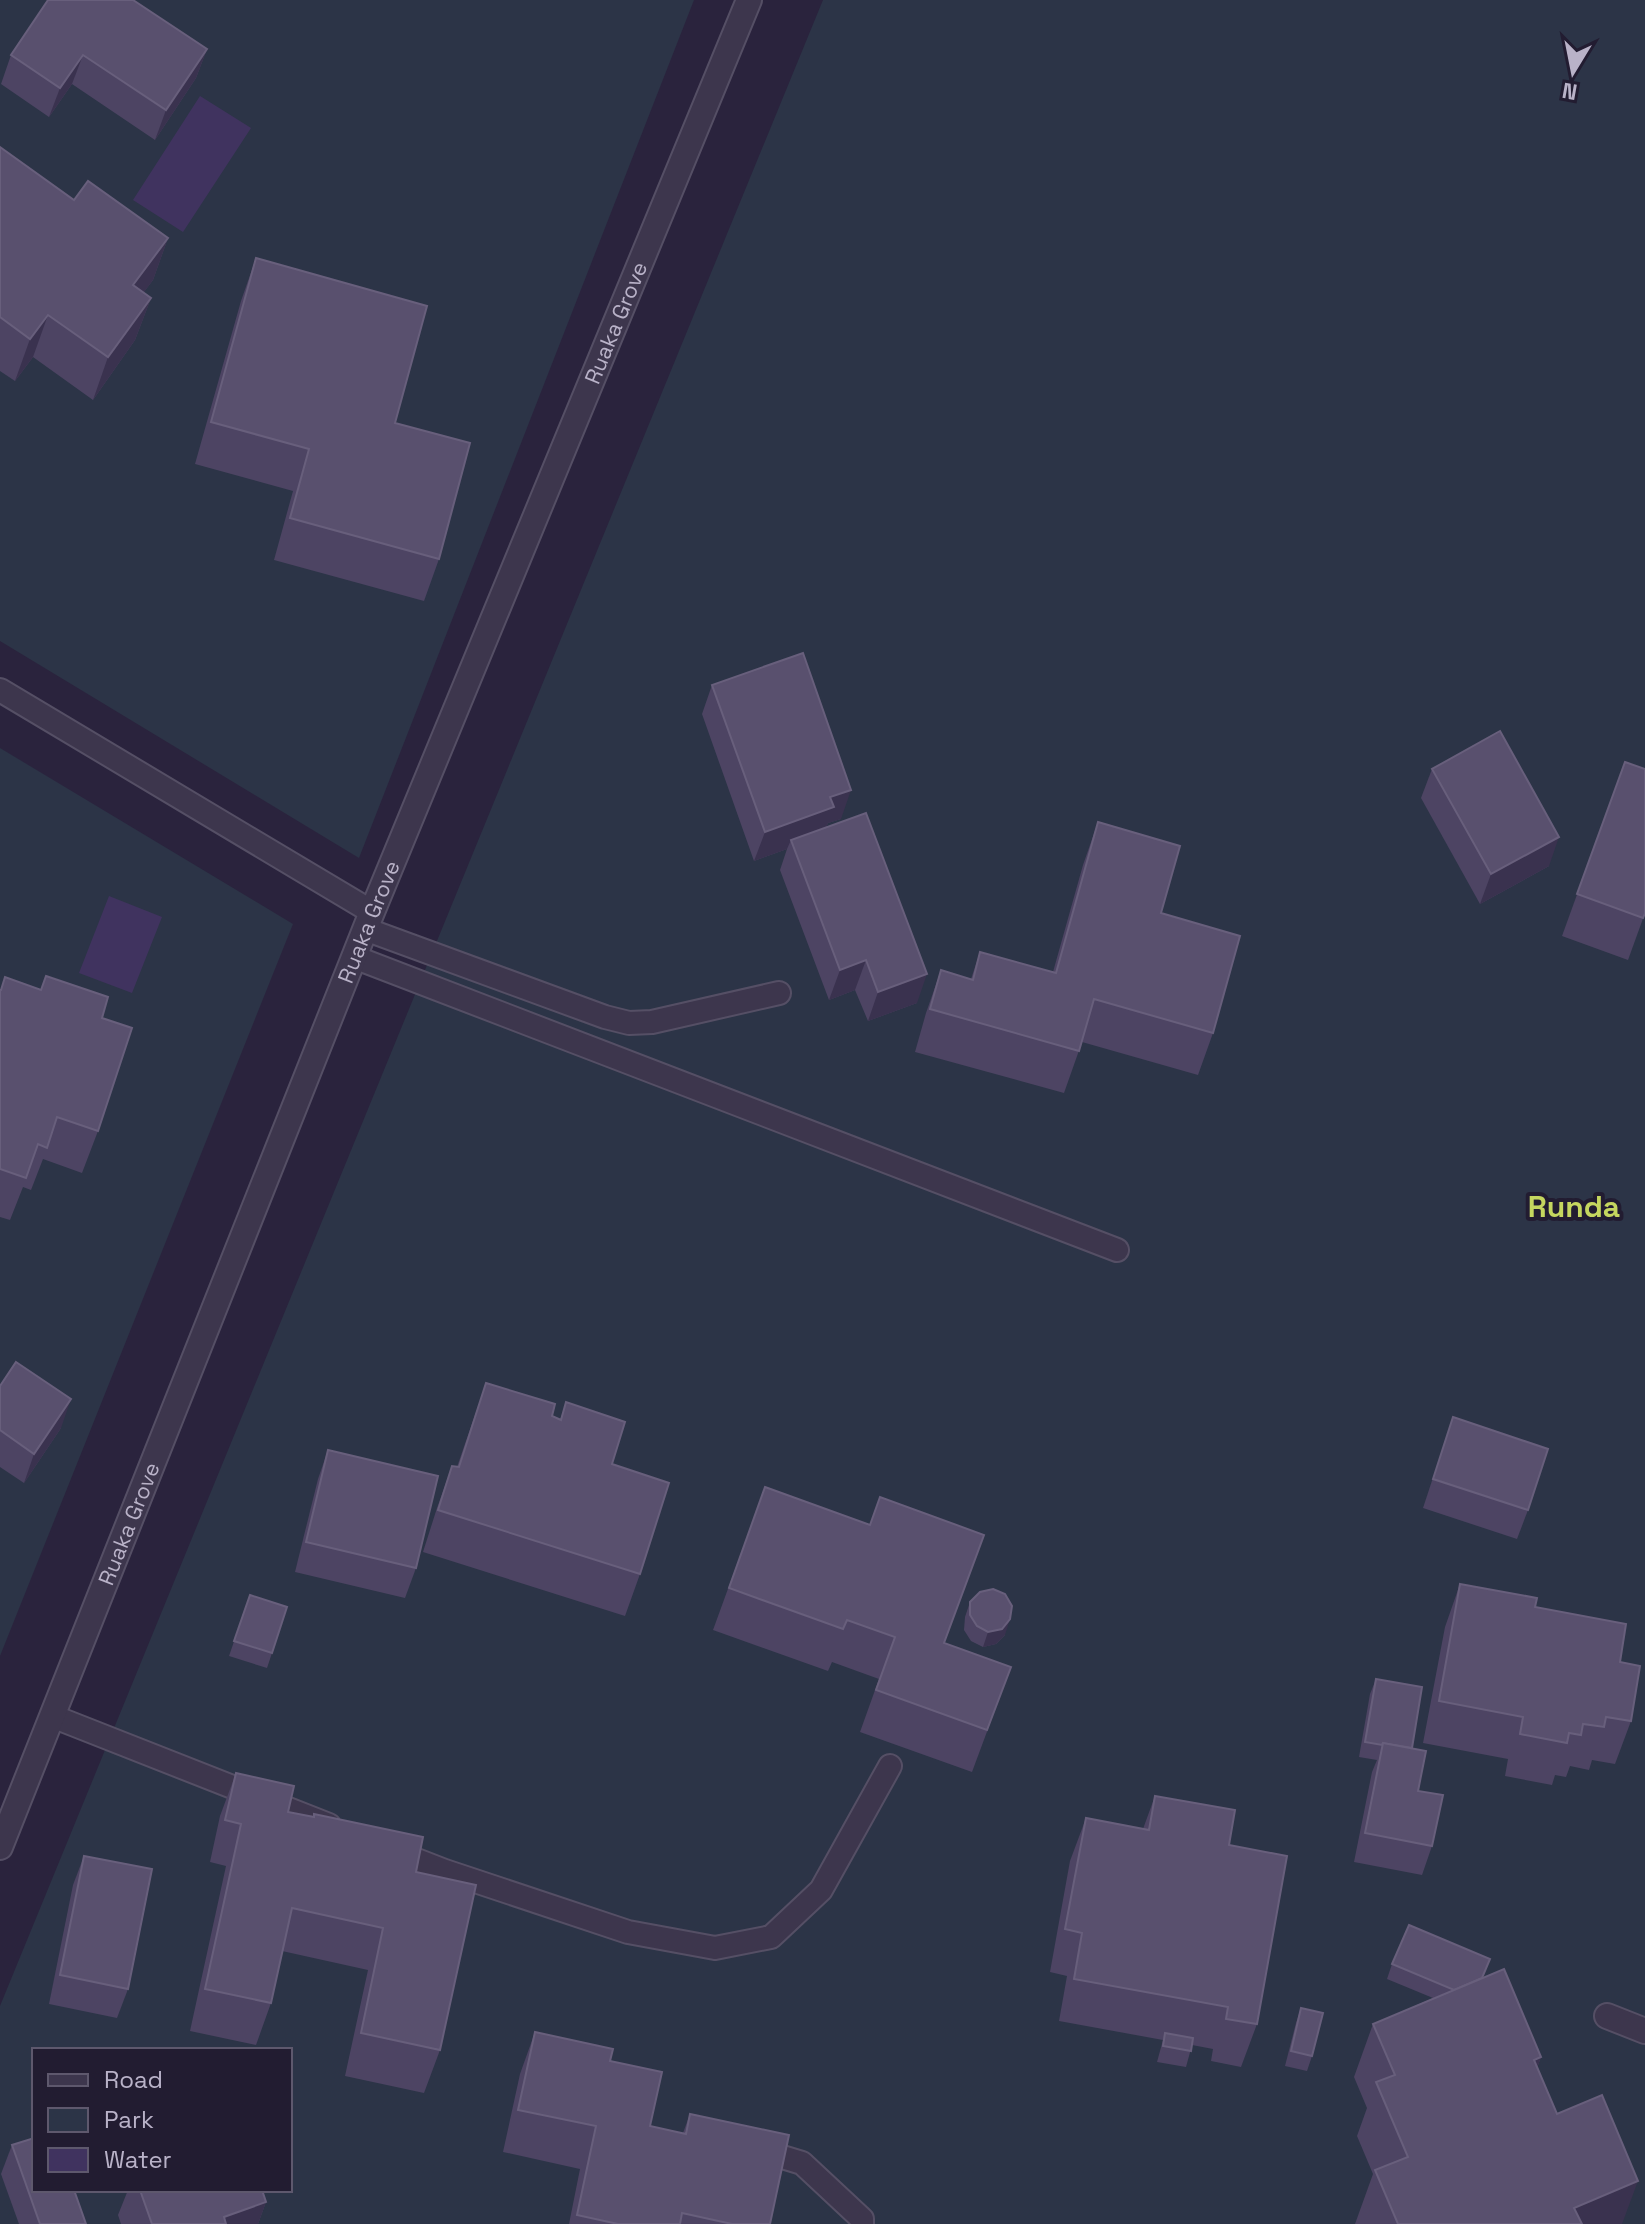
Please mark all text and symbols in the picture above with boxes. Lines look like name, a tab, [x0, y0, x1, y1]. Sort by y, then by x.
north arrow	[1533, 32, 1613, 112]
text: N	[1560, 77, 1579, 107]
street label: Ruaka Grove	[578, 257, 653, 388]
street label: Ruaka Grove	[331, 856, 406, 987]
district label: Runda	[1528, 1187, 1620, 1226]
street label: Ruaka Grove	[92, 1458, 166, 1589]
legend	[32, 2048, 292, 2192]
text: Road	[104, 2064, 163, 2095]
text: Park	[104, 2104, 154, 2135]
text: Water	[104, 2144, 172, 2175]

